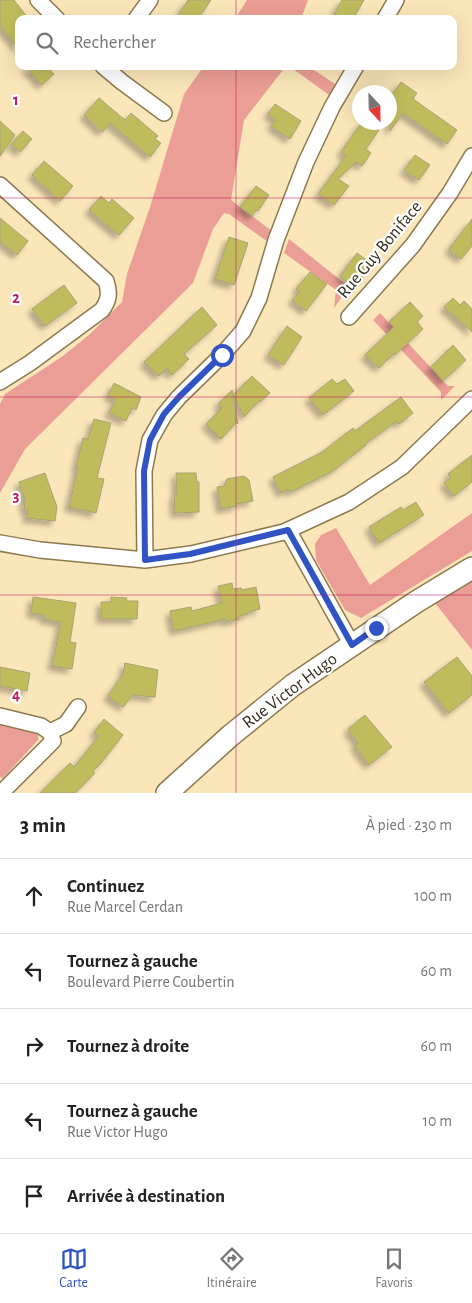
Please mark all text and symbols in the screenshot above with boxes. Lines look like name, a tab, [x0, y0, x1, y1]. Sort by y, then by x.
search box	[15, 15, 457, 70]
icon: search	[33, 29, 61, 57]
text: Rechercher	[73, 33, 156, 52]
north arrow	[352, 85, 397, 130]
text: 1	[13, 92, 19, 108]
street label: Rue Guy Boniface	[334, 198, 426, 302]
text: 2	[12, 290, 20, 306]
route start	[211, 344, 234, 367]
text: 3	[13, 488, 20, 504]
route end	[365, 617, 388, 640]
street label: Rue Victor Hugo	[239, 650, 341, 732]
text: 4	[12, 687, 20, 703]
text: 3 min	[20, 815, 66, 836]
text: À pied · 230 m	[366, 817, 452, 833]
text: Continuez	[67, 877, 144, 896]
icon: ahead	[20, 882, 48, 910]
text: 100 m	[414, 888, 452, 904]
text: Rue Marcel Cerdan	[67, 899, 183, 915]
text: Tournez à gauche	[67, 952, 198, 971]
icon: left	[20, 957, 48, 985]
text: 60 m	[421, 963, 452, 979]
text: Boulevard Pierre Coubertin	[67, 974, 235, 990]
icon: right	[20, 1032, 48, 1060]
text: Tournez à droite	[67, 1037, 189, 1056]
text: 60 m	[421, 1038, 452, 1054]
text: Tournez à gauche	[67, 1102, 198, 1121]
icon: left	[20, 1107, 48, 1135]
text: 10 m	[423, 1113, 452, 1129]
text: Rue Victor Hugo	[67, 1124, 168, 1140]
icon: arrive	[20, 1182, 48, 1210]
text: Arrivée à destination	[67, 1187, 225, 1206]
tab: Carte	[59, 1245, 88, 1292]
tab: Itinéraire	[206, 1245, 257, 1292]
tab: Favoris	[375, 1245, 413, 1292]

